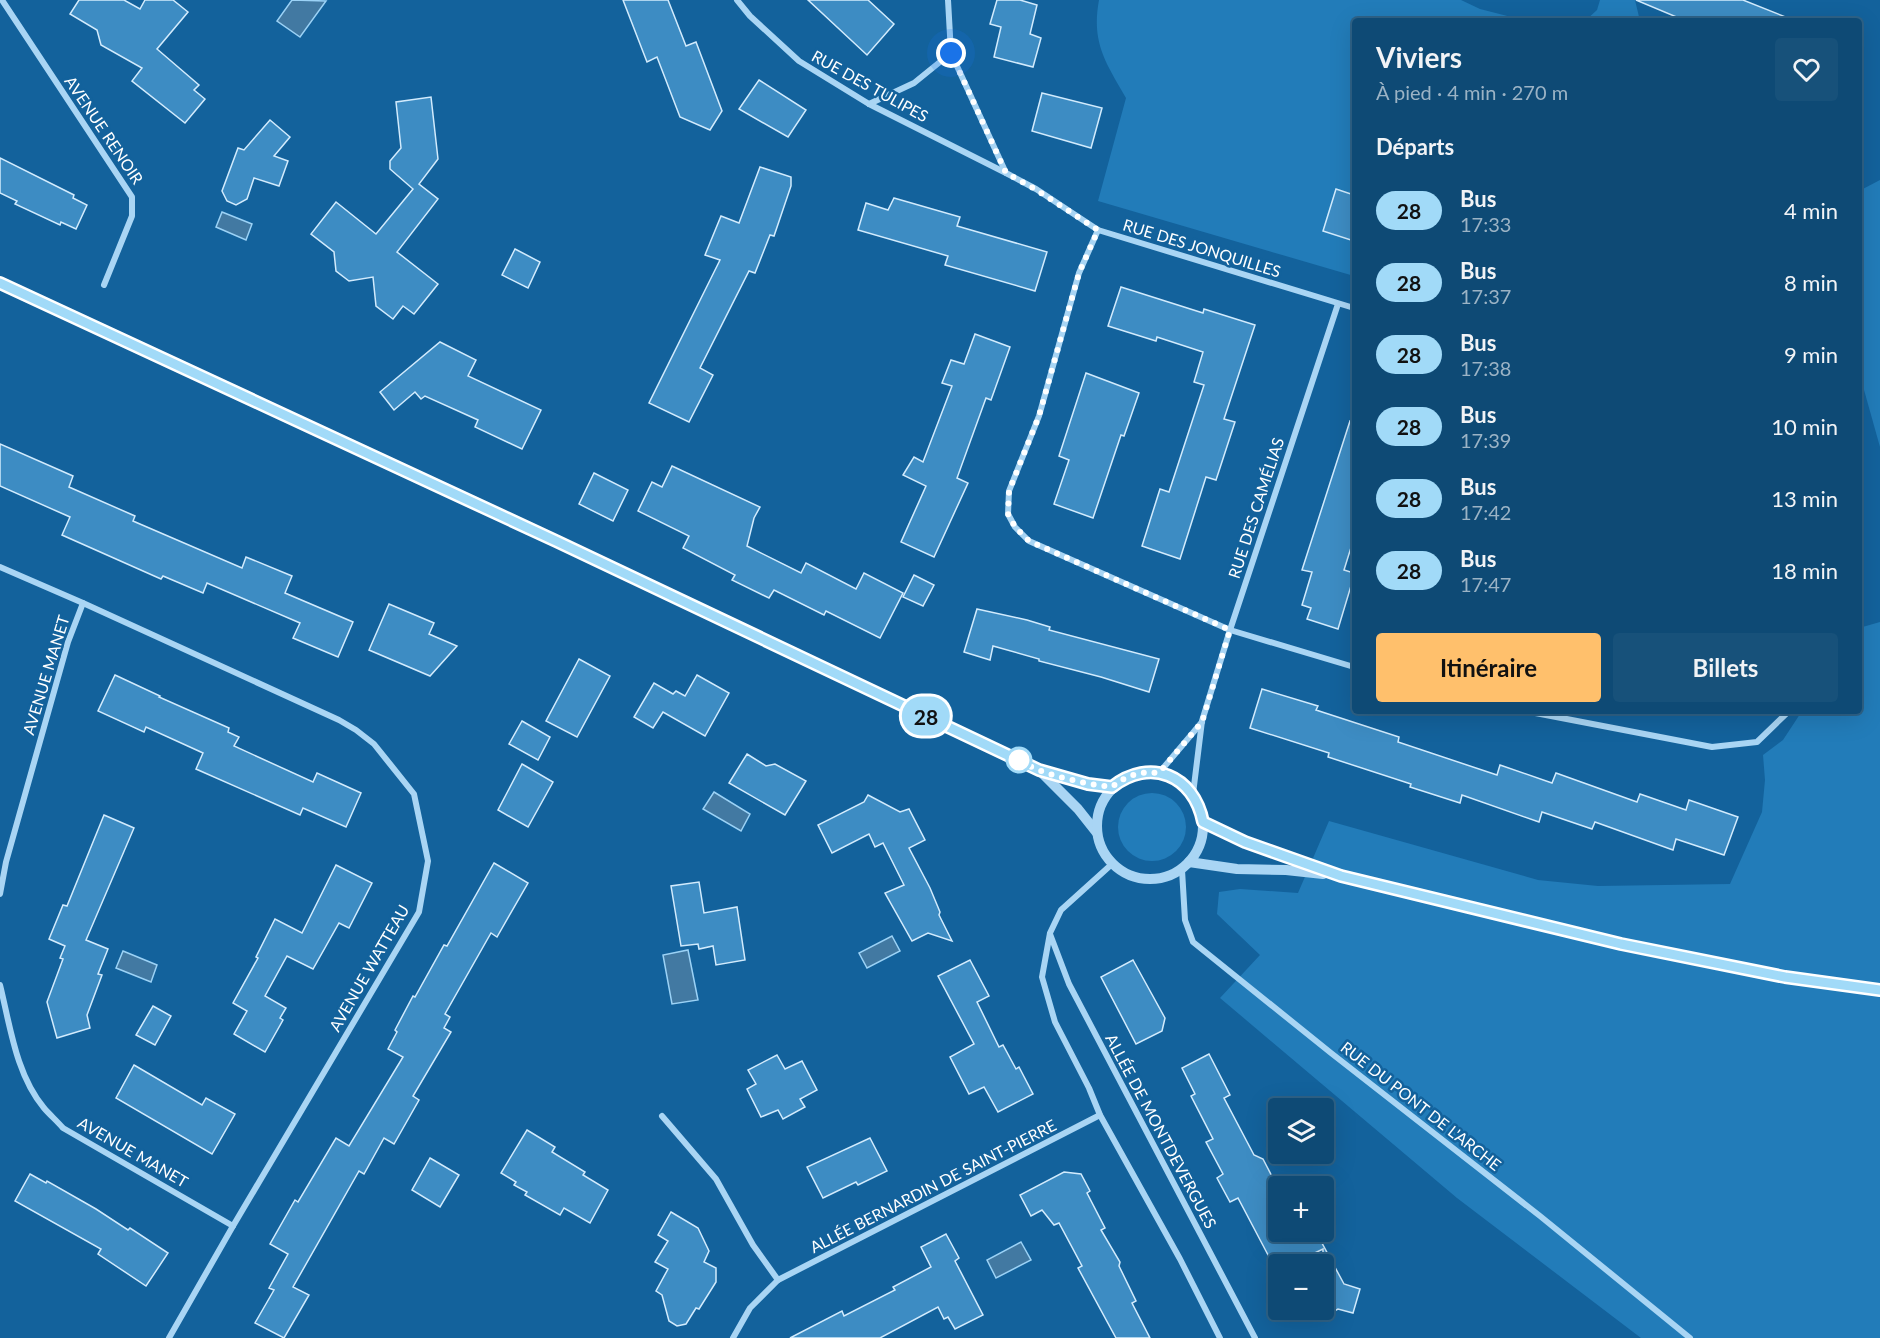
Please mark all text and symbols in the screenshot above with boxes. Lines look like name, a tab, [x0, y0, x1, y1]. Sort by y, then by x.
your location	[936, 38, 966, 68]
button: heart	[1775, 38, 1838, 101]
text: Viviers	[1376, 40, 1462, 74]
street label: RUE DES TULIPES	[809, 46, 932, 125]
street label: AVENUE RENOIR	[61, 72, 148, 187]
text: À pied · 4 min · 270 m	[1376, 80, 1568, 104]
text: Départs	[1376, 133, 1454, 160]
text: Bus	[1460, 185, 1496, 212]
text: 4 min	[1784, 197, 1838, 224]
text: 28	[1397, 198, 1421, 223]
text: 17:33	[1460, 212, 1511, 236]
street label: RUE DES JONQUILLES	[1121, 214, 1283, 281]
text: Bus	[1460, 257, 1496, 284]
text: 8 min	[1784, 269, 1838, 296]
text: 28	[1397, 270, 1421, 295]
text: 17:37	[1460, 284, 1511, 308]
text: Bus	[1460, 329, 1496, 356]
text: 9 min	[1784, 341, 1838, 368]
text: 28	[1397, 342, 1421, 367]
text: 17:38	[1460, 356, 1511, 380]
text: Bus	[1460, 401, 1496, 428]
text: 10 min	[1771, 413, 1838, 440]
text: 28	[1397, 414, 1421, 439]
text: 17:39	[1460, 428, 1511, 452]
street label: RUE DES CAMÉLIAS	[1224, 435, 1287, 581]
text: Bus	[1460, 473, 1496, 500]
text: 13 min	[1771, 485, 1838, 512]
text: 28	[1397, 486, 1421, 511]
text: 17:42	[1460, 500, 1511, 524]
text: Bus	[1460, 545, 1496, 572]
text: 18 min	[1771, 557, 1838, 584]
text: 28	[1397, 558, 1421, 583]
text: 17:47	[1460, 572, 1511, 596]
street label: AVENUE MANET	[18, 612, 73, 737]
button: Itinéraire	[1376, 633, 1601, 702]
button: Billets	[1613, 633, 1838, 702]
line badge: 28	[899, 696, 953, 736]
text: 28	[914, 704, 938, 729]
unlabelled marker	[1006, 747, 1032, 773]
street label: AVENUE WATTEAU	[325, 901, 413, 1035]
street label: ALLÉE DE MONTDEVERGUES	[1102, 1030, 1221, 1231]
street label: RUE DU PONT DE L'ARCHE	[1337, 1037, 1505, 1174]
map controls	[1268, 1098, 1334, 1320]
button: layers	[1268, 1098, 1334, 1164]
street label: AVENUE MANET	[75, 1112, 192, 1191]
street label: ALLÉE BERNARDIN DE SAINT-PIERRE	[806, 1115, 1059, 1256]
button: +	[1268, 1176, 1334, 1242]
button: −	[1268, 1254, 1334, 1320]

